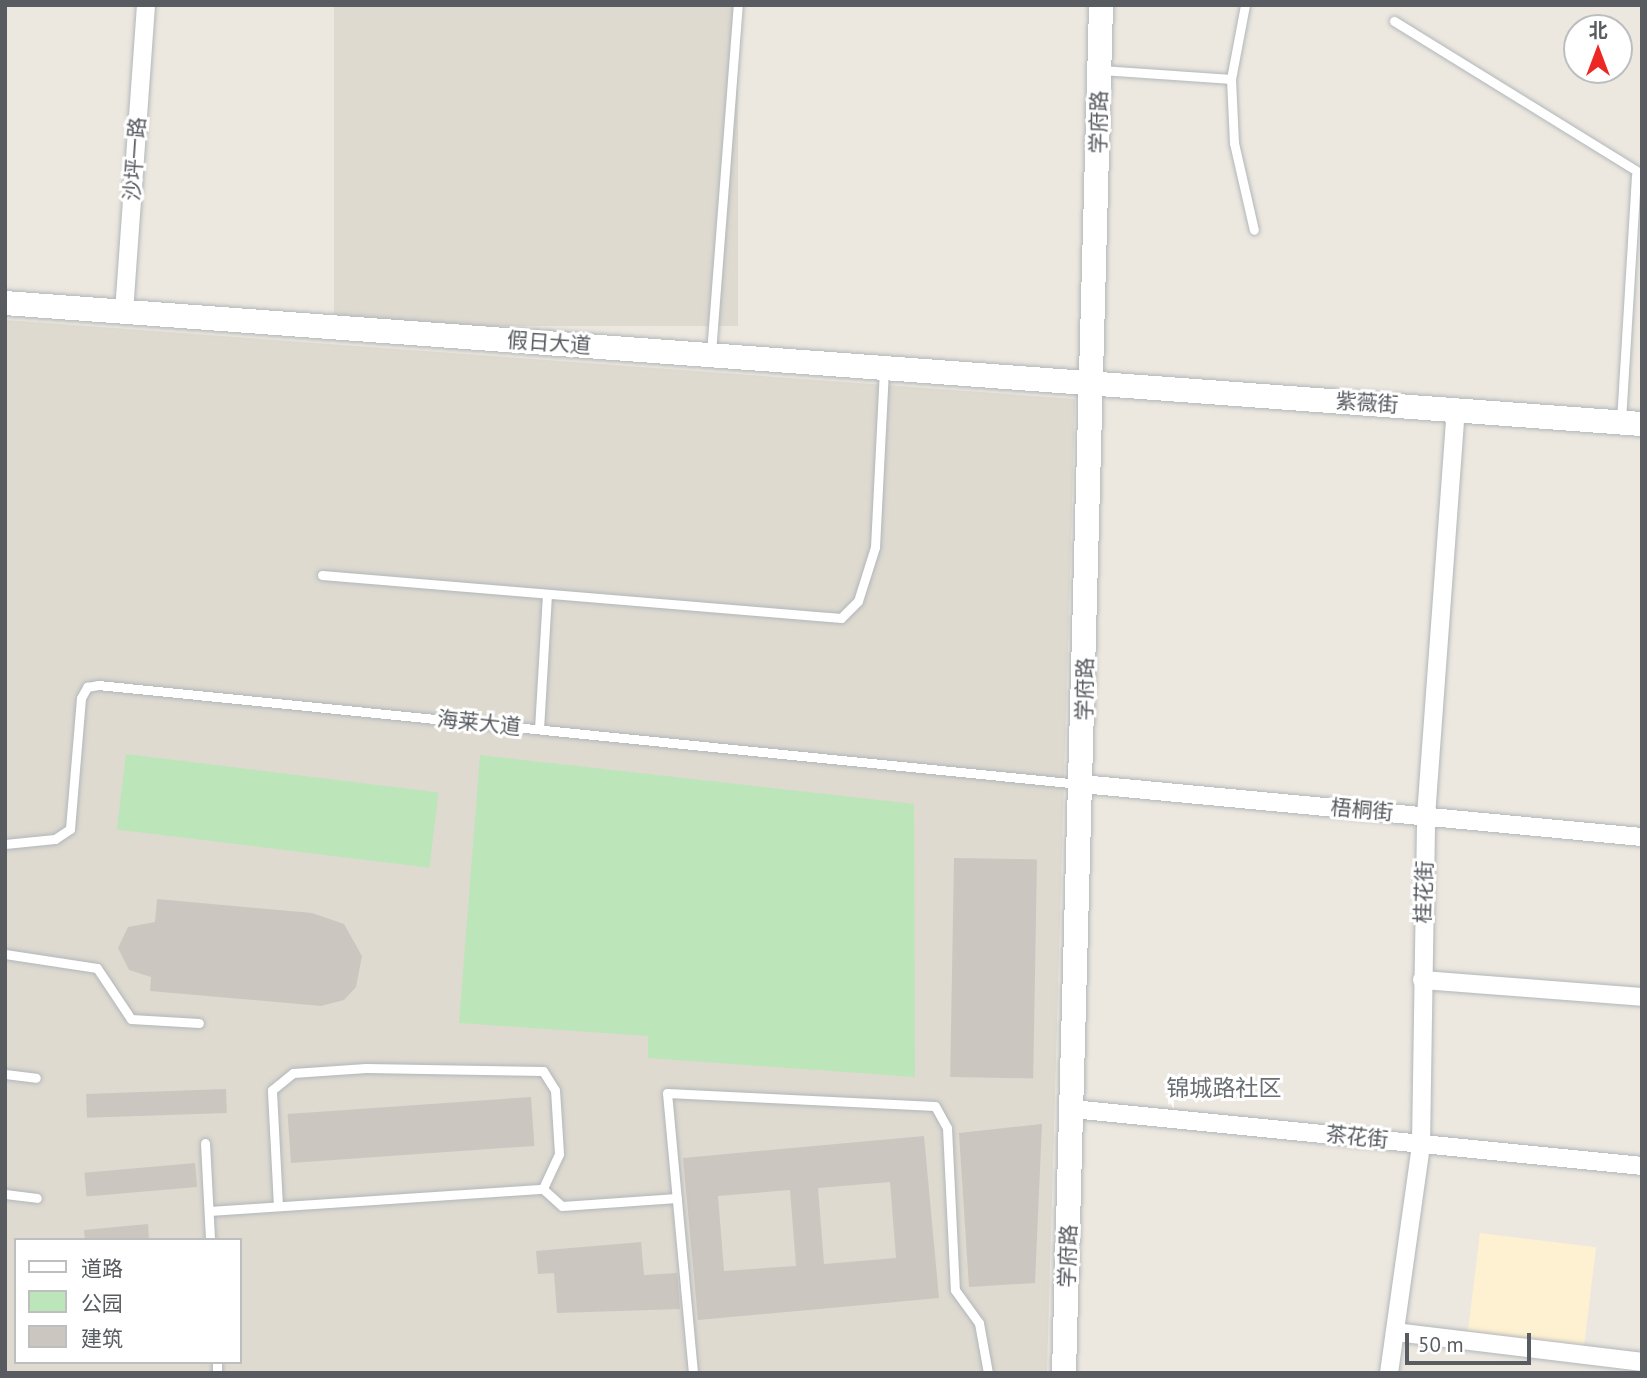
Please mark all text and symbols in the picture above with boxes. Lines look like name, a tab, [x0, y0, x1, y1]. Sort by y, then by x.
north arrow	[1563, 14, 1633, 84]
text: 北	[1588, 18, 1608, 42]
street label: 学府路	[1086, 90, 1112, 154]
street label: 沙坪一路	[120, 116, 150, 202]
street label: 假日大道	[506, 328, 592, 358]
street label: 紫薇街	[1335, 388, 1399, 418]
street label: 学府路	[1072, 657, 1098, 721]
street label: 海莱大道	[436, 706, 522, 740]
street label: 梧桐街	[1330, 795, 1394, 825]
street label: 桂花街	[1410, 860, 1438, 924]
district label: 锦城路社区	[1167, 1074, 1281, 1102]
street label: 茶花街	[1324, 1121, 1390, 1153]
street label: 学府路	[1054, 1224, 1082, 1288]
legend	[14, 1238, 242, 1364]
text: 道路	[81, 1255, 123, 1282]
text: 公园	[81, 1290, 123, 1317]
scale bar	[1409, 1318, 1535, 1362]
text: 建筑	[81, 1325, 123, 1352]
text: 50 m	[1418, 1331, 1464, 1358]

